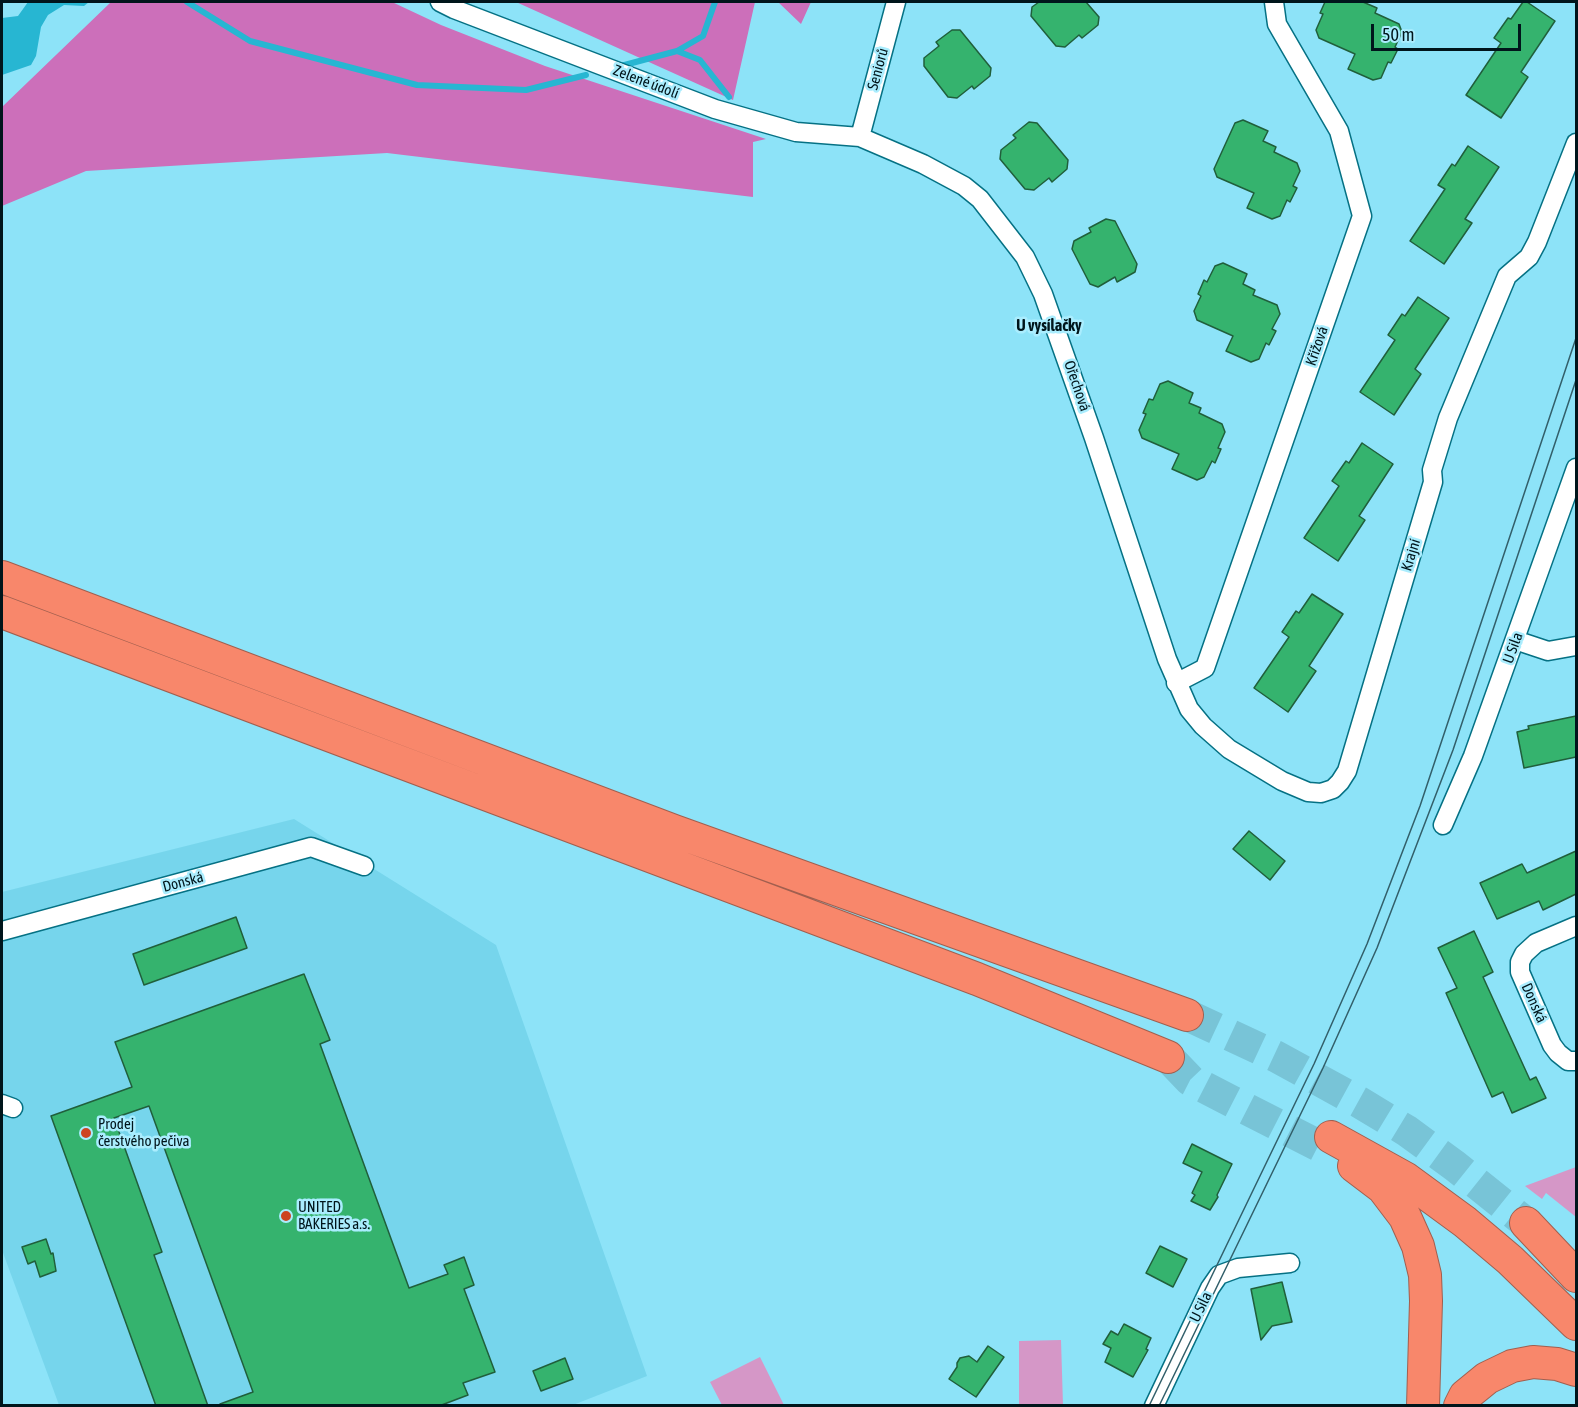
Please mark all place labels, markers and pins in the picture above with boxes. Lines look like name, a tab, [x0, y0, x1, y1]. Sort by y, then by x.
place label: Prodej čerstvého pečiva	[98, 1115, 189, 1150]
marker: Prodej čerstvého pečiva	[79, 1126, 93, 1140]
place label: UNITED BAKERIES a.s.	[298, 1198, 370, 1233]
marker: UNITED BAKERIES a.s.	[279, 1209, 293, 1223]

